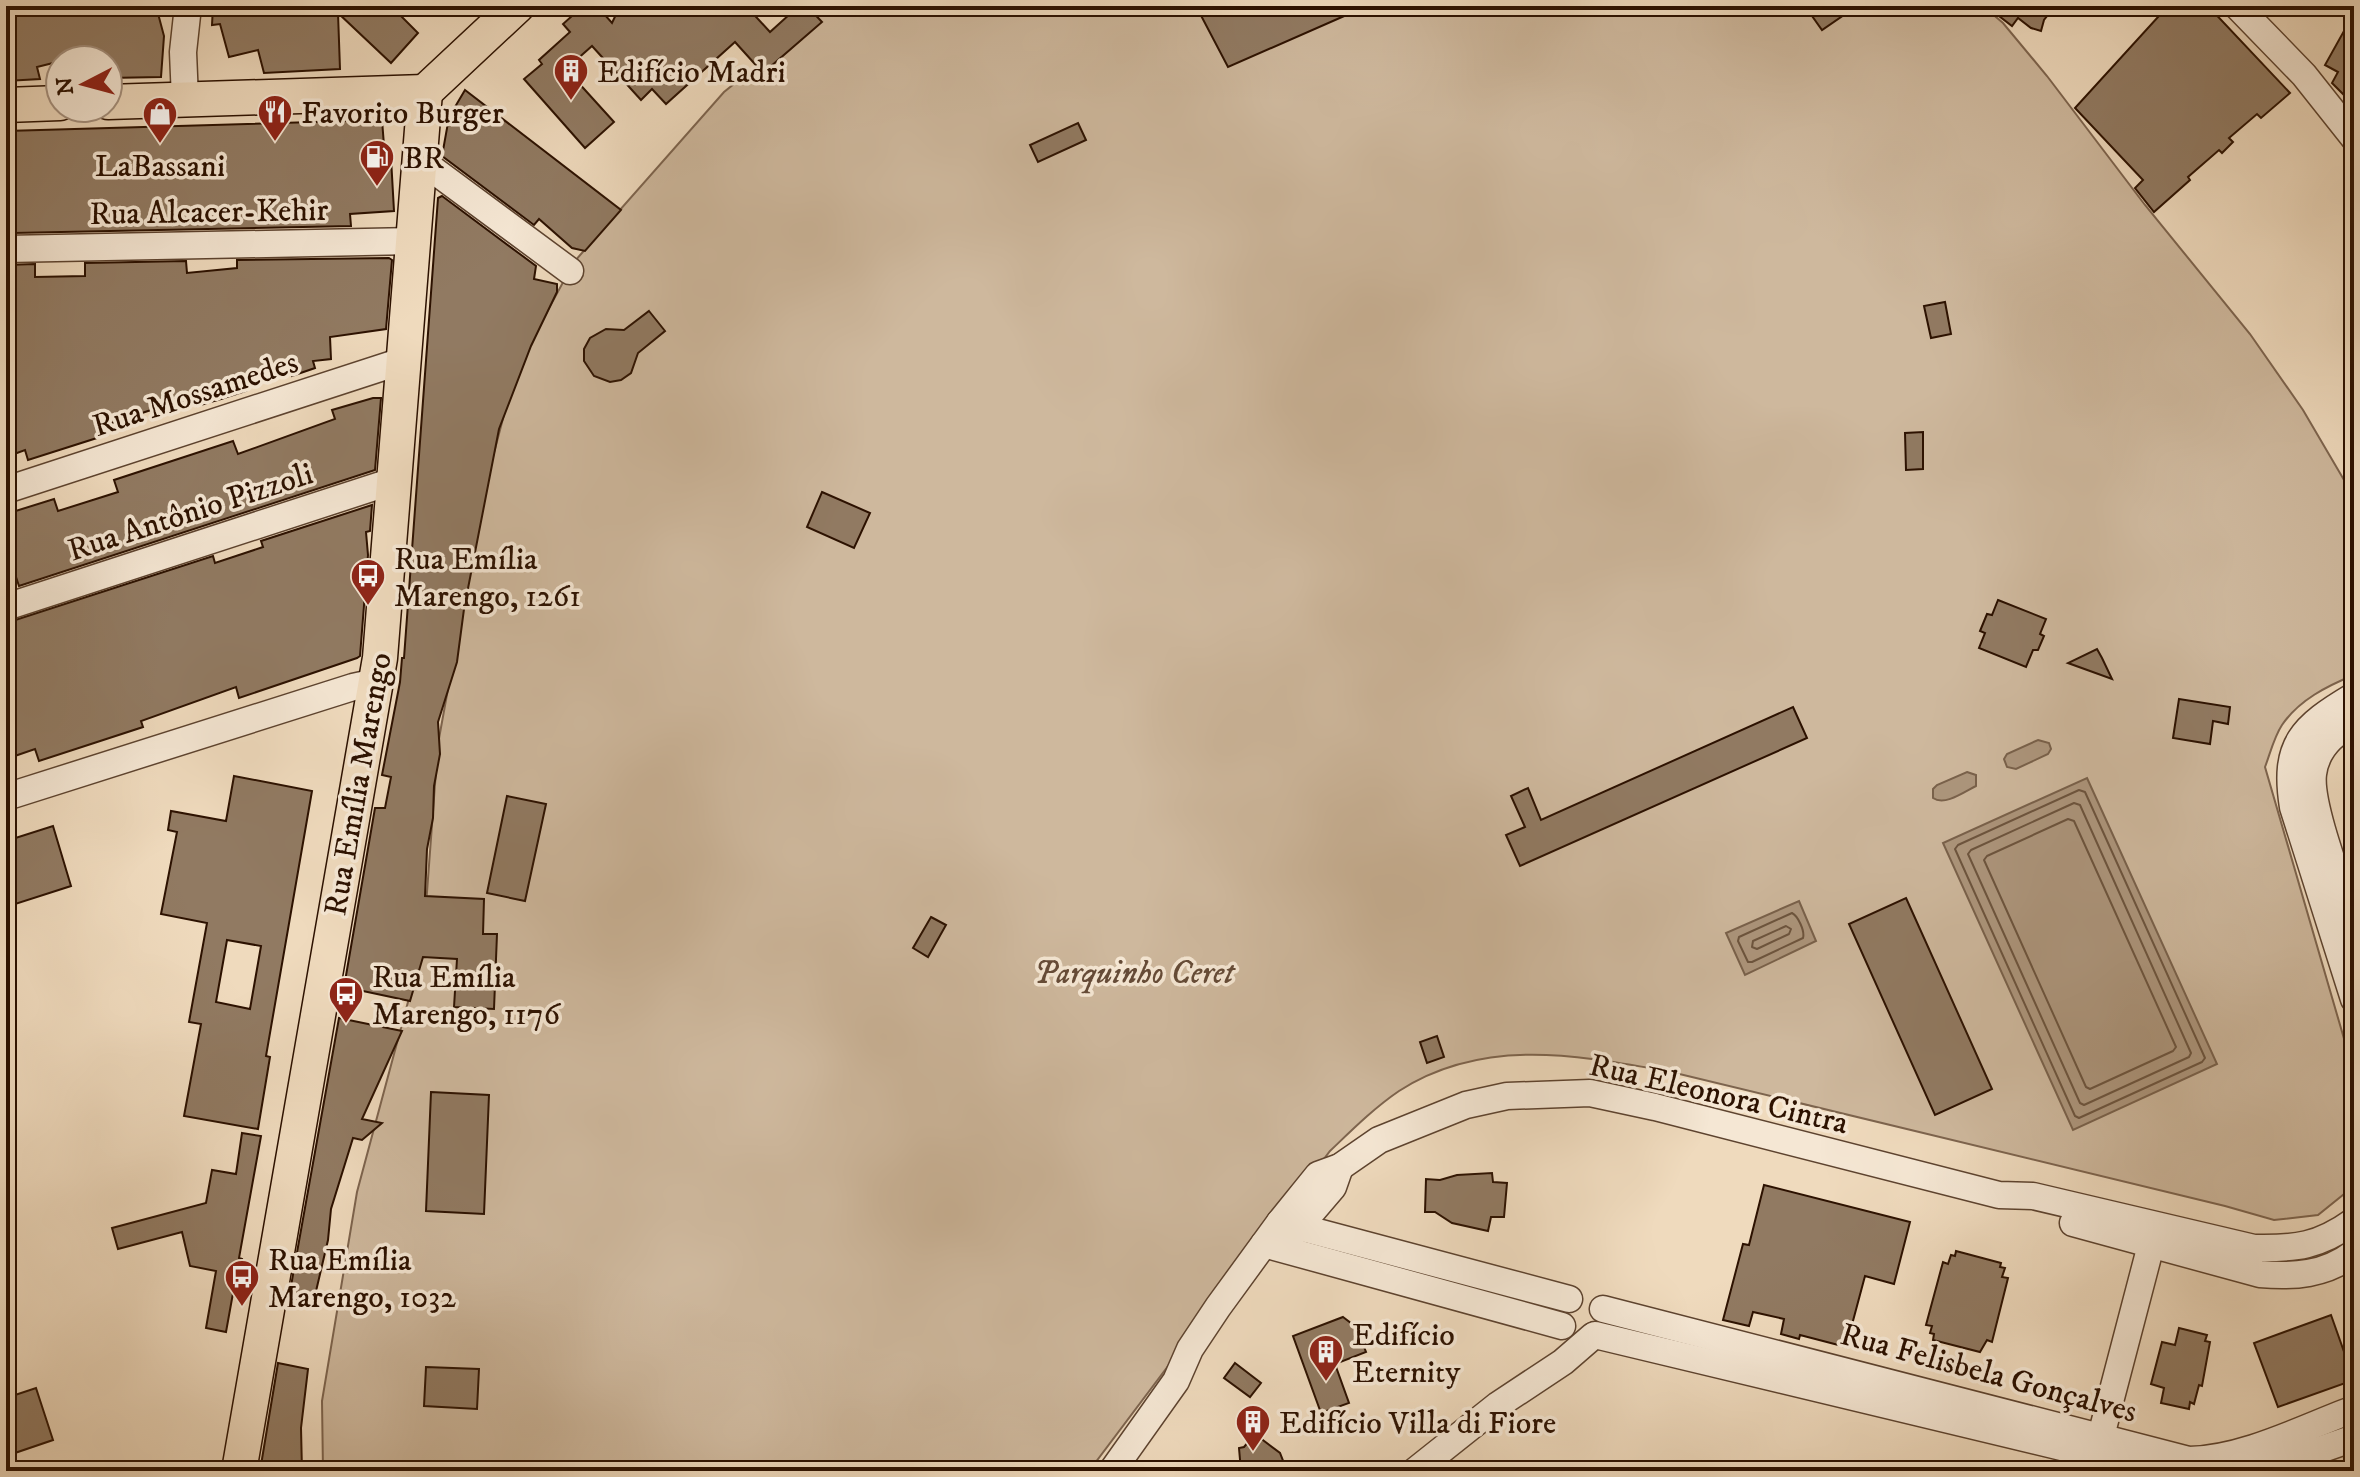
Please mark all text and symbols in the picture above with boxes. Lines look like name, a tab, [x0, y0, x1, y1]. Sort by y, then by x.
north arrow	[44, 44, 124, 124]
building icon: Edifício Madri	[552, 52, 590, 102]
place label: Edifício Madri	[597, 53, 786, 93]
text: N	[51, 76, 80, 96]
restaurant icon: Favorito Burger	[256, 93, 294, 143]
place label: Favorito Burger	[301, 94, 504, 134]
shop icon: LaBassani	[141, 95, 179, 145]
fuel station icon: BR	[358, 138, 396, 188]
place label: BR	[403, 139, 444, 179]
place label: LaBassani	[95, 147, 225, 187]
street label: Rua Alcacer-Kehir	[89, 191, 329, 235]
street label: Rua Mossamedes	[88, 343, 303, 447]
street label: Rua Antônio Pizzoli	[63, 454, 318, 571]
place label: Rua Emília Marengo, 1261	[394, 540, 581, 617]
bus stop icon: Rua Emília Marengo, 1261	[349, 557, 387, 607]
street label: Rua Emília Marengo	[316, 650, 402, 919]
park label: Parquinho Ceret	[1034, 954, 1236, 994]
place label: Rua Emília Marengo, 1176	[372, 958, 562, 1035]
bus stop icon: Rua Emília Marengo, 1176	[327, 975, 365, 1025]
street label: Rua Eleonora Cintra	[1585, 1046, 1852, 1144]
place label: Rua Emília Marengo, 1032	[268, 1241, 456, 1318]
bus stop icon: Rua Emília Marengo, 1032	[223, 1258, 261, 1308]
street label: Rua Felisbela Gonçalves	[1836, 1315, 2141, 1433]
place label: Edifício Eternity	[1352, 1316, 1461, 1393]
building icon: Edifício Eternity	[1307, 1333, 1345, 1383]
building icon: Edifício Villa di Fiore	[1234, 1403, 1272, 1453]
place label: Edifício Villa di Fiore	[1279, 1404, 1556, 1444]

